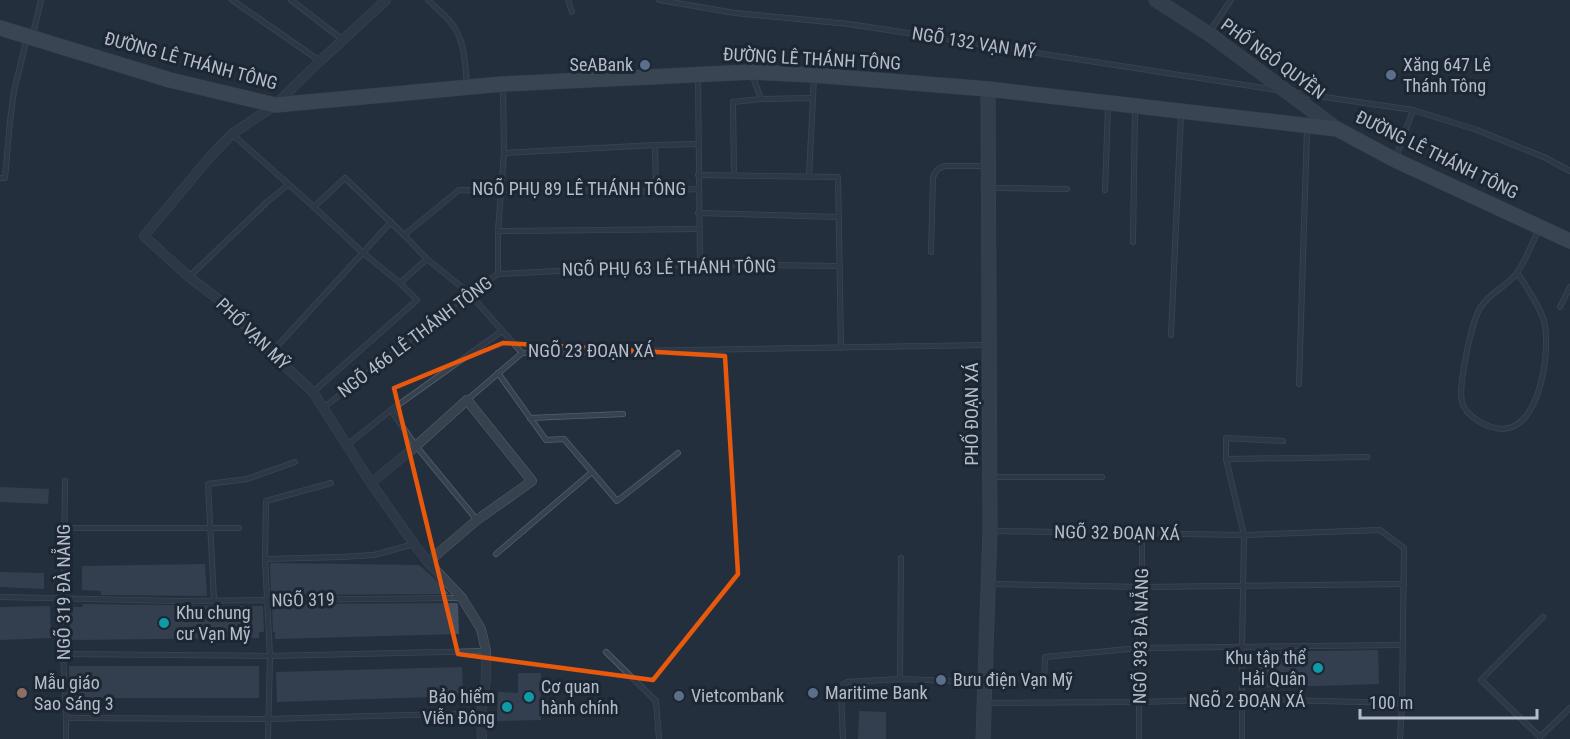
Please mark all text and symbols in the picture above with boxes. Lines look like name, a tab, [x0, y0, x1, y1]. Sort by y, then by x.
street label: PHỐ NGÔ QUYỀN	[1217, 12, 1331, 103]
street label: NGÕ 132 VẠN MỸ	[910, 21, 1038, 63]
street label: ĐƯỜNG LÊ THÁNH TÔNG	[102, 27, 280, 94]
street label: ĐƯỜNG LÊ THÁNH TÔNG	[722, 43, 902, 74]
place label: SeABank	[570, 54, 633, 75]
place label: Xăng 647 Lê Thánh Tông	[1403, 54, 1491, 96]
marker: SeABank	[638, 58, 652, 72]
marker: Xăng 647 Lê Thánh Tông	[1384, 68, 1398, 82]
street label: ĐƯỜNG LÊ THÁNH TÔNG	[1352, 106, 1522, 203]
street label: NGÕ PHỤ 89 LÊ THÁNH TÔNG	[472, 177, 686, 199]
street label: NGÕ PHỤ 63 LÊ THÁNH TÔNG	[562, 254, 776, 280]
street label: NGÕ 466 LÊ THÁNH TÔNG	[333, 271, 496, 401]
street label: PHỐ VẠN MỸ	[212, 292, 296, 374]
street label: NGÕ 23 ĐOẠN XÁ	[528, 339, 655, 361]
street label: PHỐ ĐOẠN XÁ	[959, 362, 982, 466]
street label: NGÕ 32 ĐOẠN XÁ	[1054, 520, 1181, 544]
street label: NGÕ 319 ĐÀ NẴNG	[50, 524, 74, 660]
street label: NGÕ 393 ĐÀ NẴNG	[1126, 568, 1152, 704]
street label: NGÕ 319	[271, 587, 335, 611]
place label: Khu chung cư Vạn Mỹ	[176, 602, 251, 644]
marker: Khu chung cư Vạn Mỹ	[157, 616, 171, 630]
place label: Khu tập thể Hải Quân	[1225, 647, 1307, 689]
marker: Khu tập thể Hải Quân	[1311, 661, 1325, 675]
place label: Bưu điện Vạn Mỹ	[953, 669, 1073, 690]
place label: Mẫu giáo Sao Sáng 3	[34, 672, 114, 714]
marker: Bưu điện Vạn Mỹ	[934, 673, 948, 687]
place label: Cơ quan hành chính	[541, 676, 619, 718]
place label: Maritime Bank	[825, 682, 928, 703]
scale bar	[1360, 682, 1537, 720]
place label: Vietcombank	[691, 685, 784, 706]
marker: Mẫu giáo Sao Sáng 3	[15, 686, 29, 700]
place label: Bảo hiểm Viễn Đông	[422, 686, 495, 728]
marker: Maritime Bank	[806, 686, 820, 700]
marker: Vietcombank	[672, 689, 686, 703]
street label: NGÕ 2 ĐOẠN XÁ	[1189, 689, 1306, 711]
marker: Cơ quan hành chính	[522, 690, 536, 704]
text: 100 m	[1369, 692, 1413, 713]
marker: Bảo hiểm Viễn Đông	[500, 700, 514, 714]

